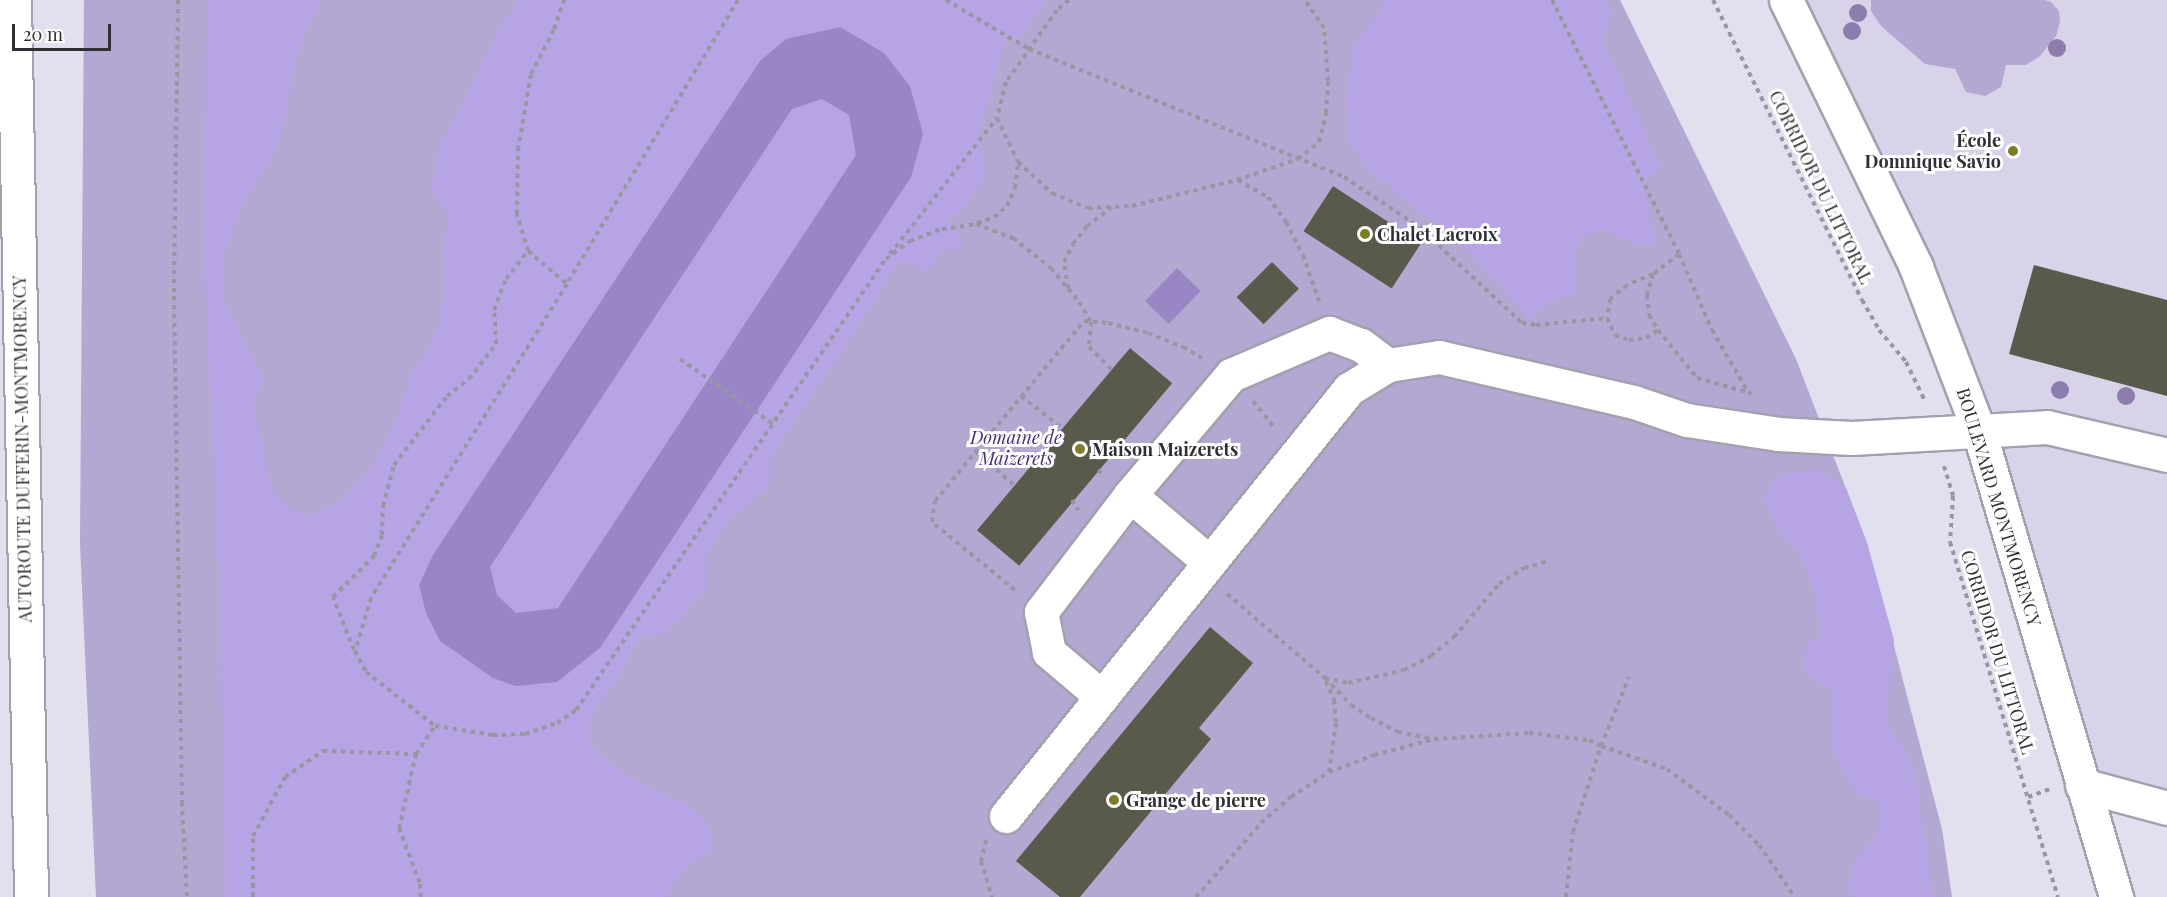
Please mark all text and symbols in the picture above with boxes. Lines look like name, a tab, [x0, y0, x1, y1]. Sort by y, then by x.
scale bar	[15, 12, 114, 50]
text: 20 m	[23, 22, 63, 46]
street label: CORRIDOR DU LITTORAL	[1765, 87, 1877, 287]
place label: École Domnique Savio	[1865, 130, 2001, 172]
marker: École Domnique Savio	[2006, 144, 2020, 158]
place label: Chalet Lacroix	[1377, 223, 1498, 245]
marker: Chalet Lacroix	[1358, 227, 1372, 241]
street label: AUTOROUTE DUFFERIN-MONTMORENCY	[8, 275, 36, 623]
street label: BOULEVARD MONTMORENCY	[1952, 385, 2046, 629]
park label: Domaine de Maizerets	[970, 427, 1062, 470]
place label: Maison Maizerets	[1092, 438, 1238, 460]
marker: Maison Maizerets	[1073, 442, 1087, 456]
street label: CORRIDOR DU LITTORAL	[1957, 547, 2039, 757]
place label: Grange de pierre	[1126, 789, 1266, 811]
marker: Grange de pierre	[1107, 793, 1121, 807]

